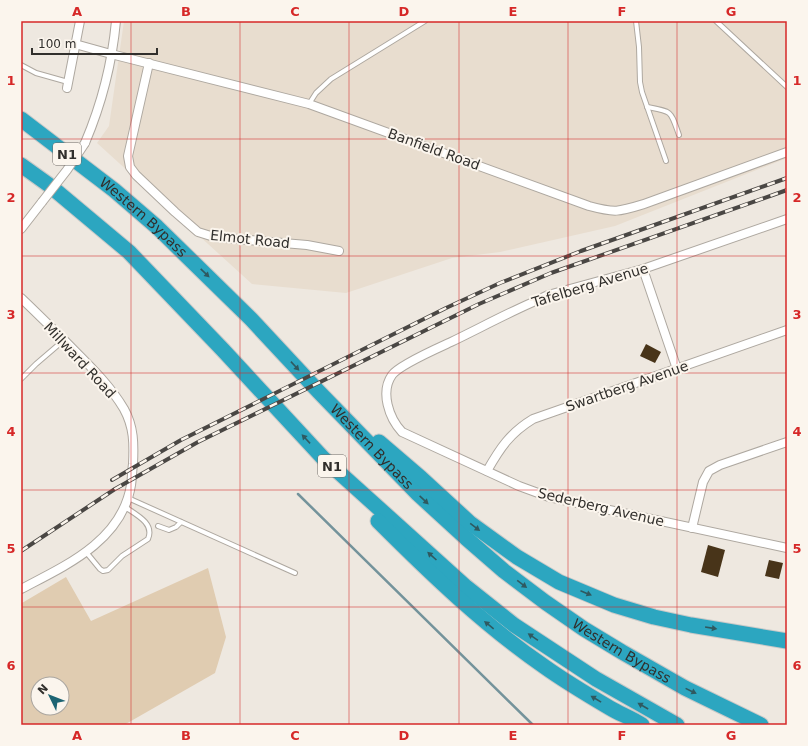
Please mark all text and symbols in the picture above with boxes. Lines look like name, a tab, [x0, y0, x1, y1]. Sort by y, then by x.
text: A	[72, 4, 82, 19]
text: B	[181, 4, 191, 19]
text: C	[290, 4, 300, 19]
text: D	[399, 4, 410, 19]
text: E	[509, 4, 517, 19]
text: F	[618, 4, 626, 19]
text: G	[726, 4, 736, 19]
scale bar	[32, 30, 157, 56]
text: 100 m	[38, 37, 76, 51]
text: 1	[6, 73, 16, 88]
text: 1	[792, 73, 802, 88]
street label: Banfield Road	[386, 125, 482, 173]
road number: N1	[53, 143, 81, 165]
street label: Western Bypass	[96, 174, 191, 260]
text: 2	[6, 190, 16, 205]
text: 2	[792, 190, 802, 205]
street label: Elmot Road	[209, 227, 291, 251]
street label: Tafelberg Avenue	[529, 260, 650, 311]
one-way arrow	[200, 268, 210, 277]
text: 3	[6, 307, 16, 322]
text: 3	[792, 307, 802, 322]
street label: Millward Road	[41, 319, 119, 401]
street label: Swartberg Avenue	[564, 358, 690, 414]
one-way arrow	[290, 361, 300, 371]
street label: Western Bypass	[327, 401, 417, 492]
text: 4	[6, 424, 16, 439]
text: 4	[792, 424, 802, 439]
one-way arrow	[301, 434, 311, 444]
road number: N1	[318, 455, 346, 477]
street label: Sederberg Avenue	[536, 485, 666, 529]
one-way arrow	[419, 495, 429, 504]
one-way arrow	[470, 522, 481, 531]
text: 5	[6, 541, 16, 556]
text: 5	[792, 541, 802, 556]
one-way arrow	[426, 552, 437, 561]
one-way arrow	[517, 580, 528, 589]
one-way arrow	[581, 591, 593, 597]
street label: Western Bypass	[569, 615, 674, 686]
one-way arrow	[484, 620, 495, 629]
one-way arrow	[705, 625, 717, 631]
one-way arrow	[528, 633, 538, 641]
text: 6	[6, 658, 16, 673]
text: 6	[792, 658, 802, 673]
north arrow	[30, 676, 70, 716]
text: N	[35, 682, 51, 697]
one-way arrow	[685, 688, 697, 694]
one-way arrow	[590, 696, 602, 703]
one-way arrow	[637, 703, 649, 710]
text: A	[72, 728, 82, 743]
text: B	[181, 728, 191, 743]
text: C	[290, 728, 300, 743]
text: D	[399, 728, 410, 743]
text: E	[509, 728, 517, 743]
text: F	[618, 728, 626, 743]
text: G	[726, 728, 736, 743]

